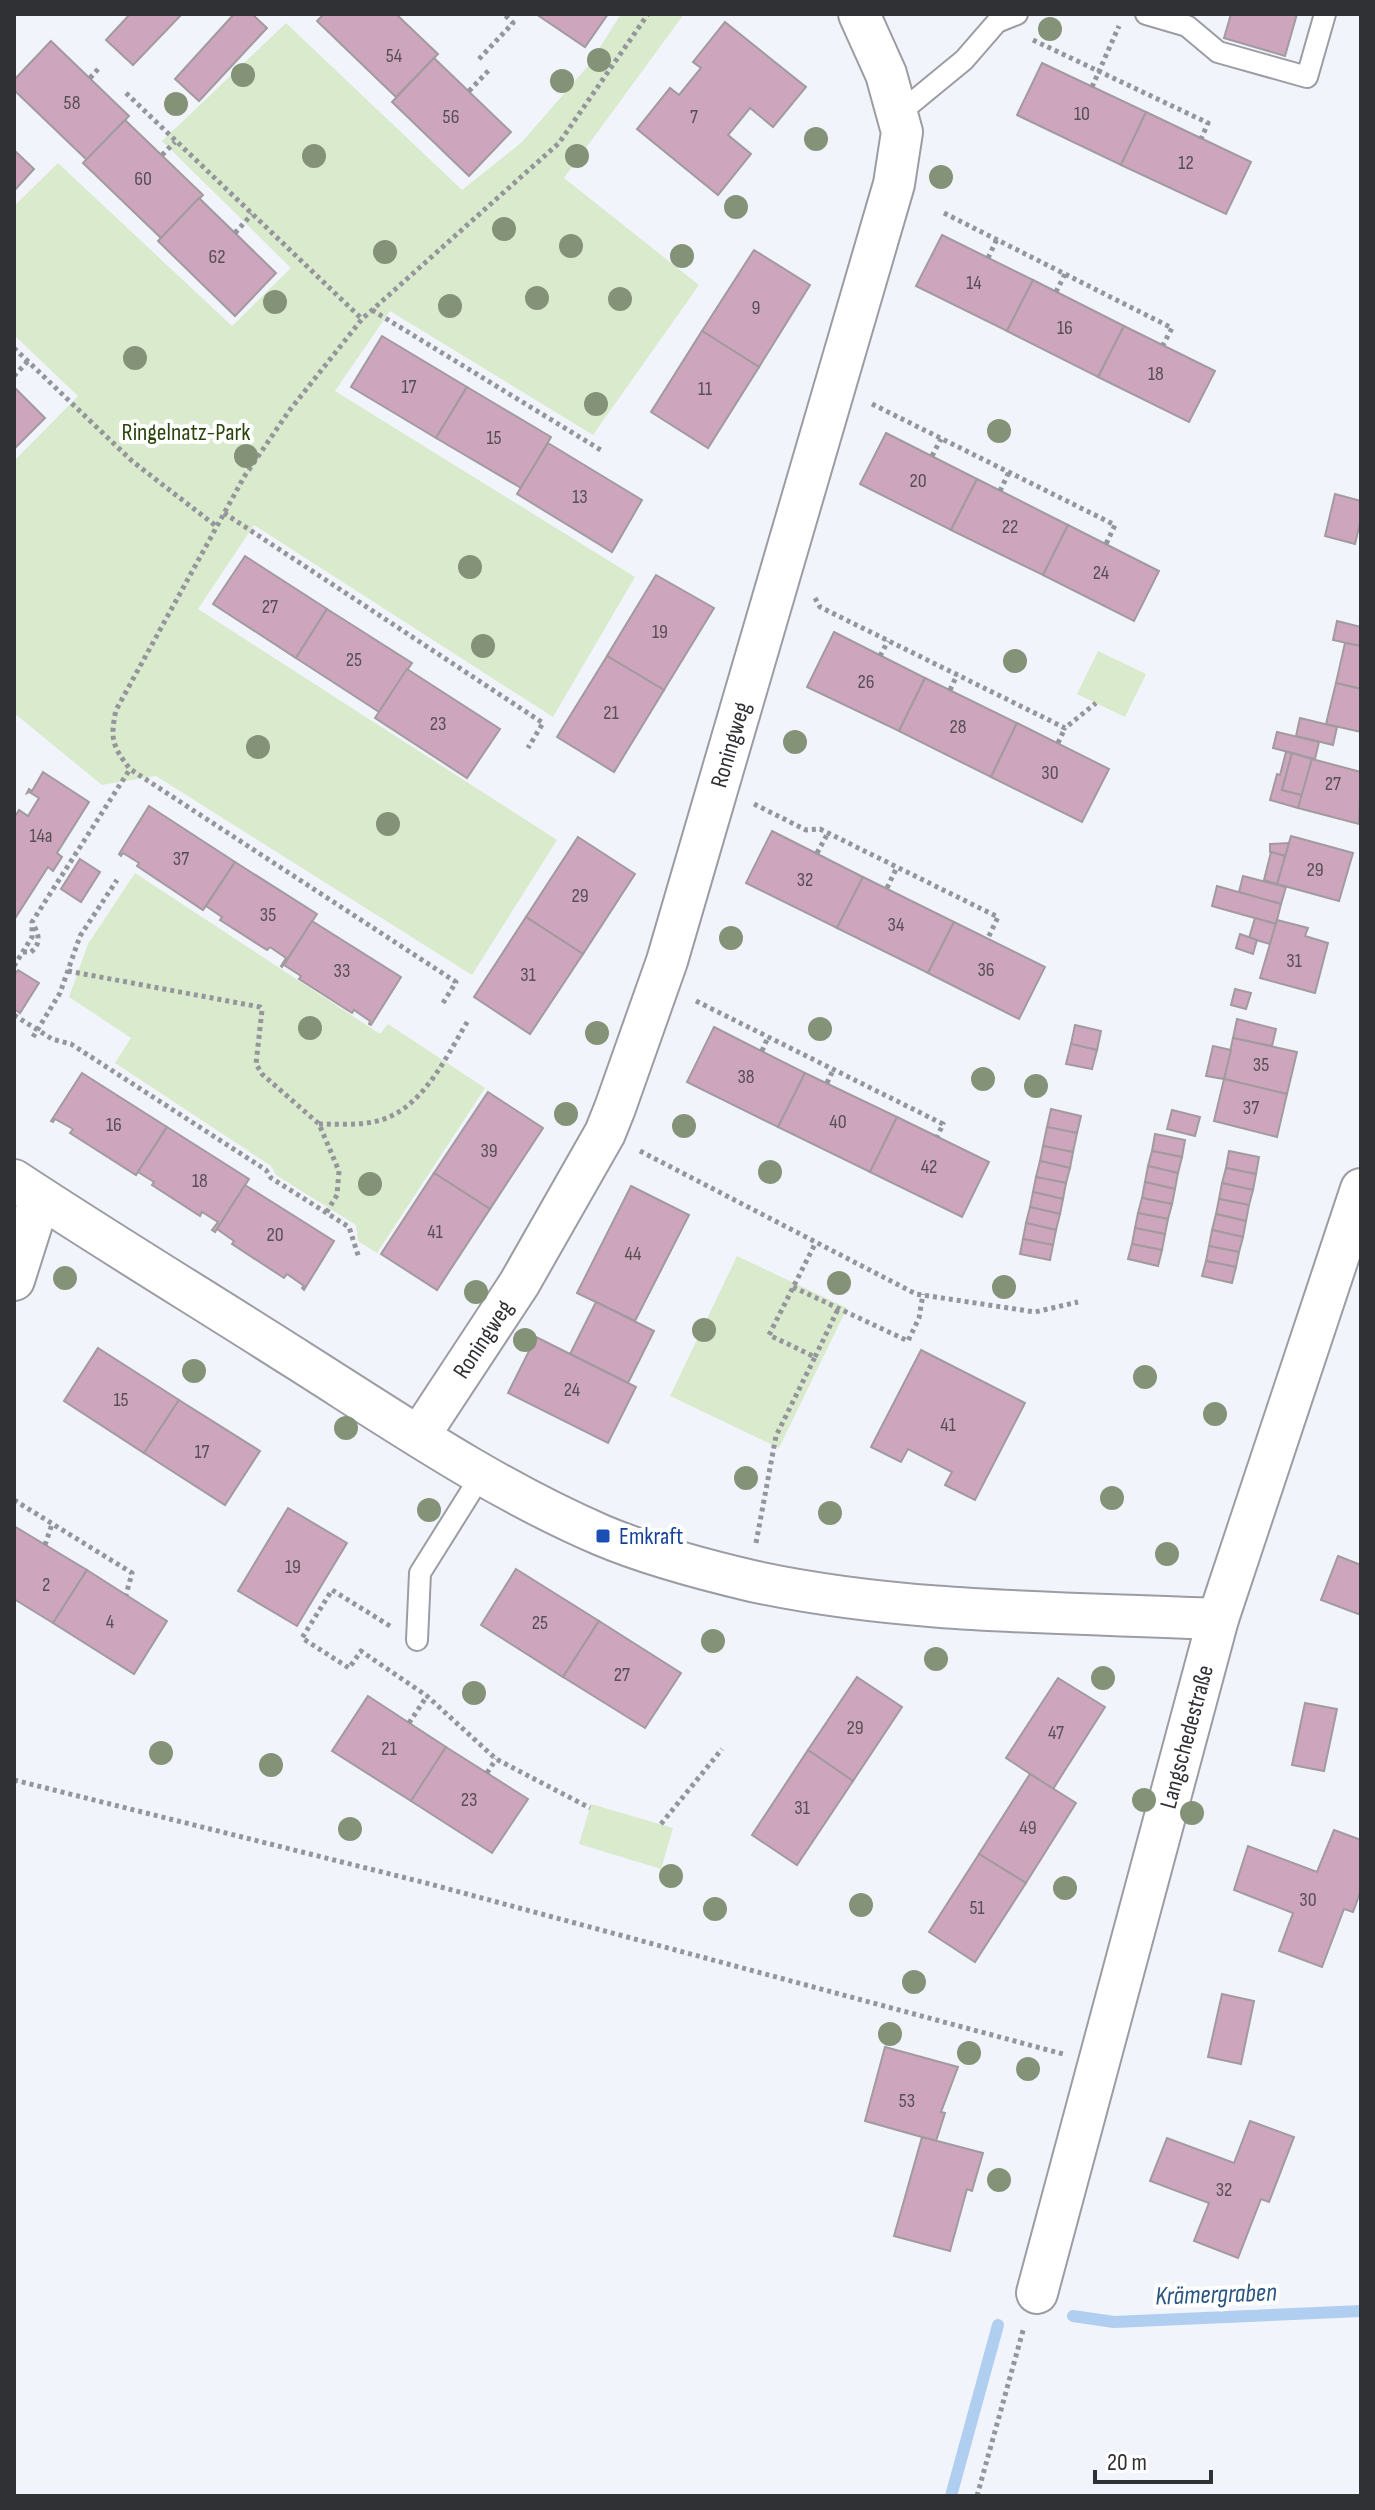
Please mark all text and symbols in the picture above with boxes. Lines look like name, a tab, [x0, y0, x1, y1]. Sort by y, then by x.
house number: 54	[386, 44, 402, 68]
house number: 58	[64, 91, 80, 115]
house number: 10	[1074, 102, 1090, 126]
house number: 56	[443, 105, 459, 129]
house number: 7	[690, 105, 698, 129]
house number: 12	[1178, 151, 1194, 175]
house number: 60	[134, 167, 152, 191]
house number: 62	[208, 245, 226, 269]
house number: 14	[966, 271, 982, 295]
house number: 9	[752, 296, 760, 320]
house number: 16	[1057, 316, 1073, 340]
house number: 18	[1148, 362, 1164, 386]
house number: 17	[402, 375, 416, 399]
house number: 11	[698, 377, 712, 401]
park label: Ringelnatz-Park	[122, 418, 250, 447]
house number: 15	[486, 426, 502, 450]
house number: 20	[909, 469, 927, 493]
house number: 13	[572, 485, 588, 509]
house number: 22	[1002, 515, 1018, 539]
house number: 24	[1093, 561, 1109, 585]
house number: 27	[262, 595, 278, 619]
house number: 19	[652, 620, 668, 644]
house number: 25	[346, 648, 362, 672]
house number: 26	[858, 670, 875, 694]
street label: Roningweg	[704, 698, 756, 791]
house number: 21	[603, 701, 619, 725]
house number: 23	[430, 712, 446, 736]
house number: 28	[950, 715, 967, 739]
house number: 30	[1041, 761, 1059, 785]
house number: 27	[1325, 772, 1341, 796]
house number: 14a	[29, 824, 53, 848]
house number: 37	[173, 847, 189, 871]
house number: 29	[1306, 858, 1324, 882]
house number: 32	[797, 868, 813, 892]
house number: 29	[571, 884, 589, 908]
house number: 35	[260, 903, 276, 927]
house number: 34	[888, 913, 904, 937]
house number: 31	[1286, 949, 1302, 973]
house number: 36	[977, 958, 995, 982]
house number: 33	[334, 959, 350, 983]
house number: 31	[520, 963, 536, 987]
house number: 35	[1253, 1053, 1269, 1077]
house number: 38	[737, 1065, 755, 1089]
house number: 37	[1243, 1096, 1259, 1120]
house number: 40	[829, 1110, 847, 1134]
house number: 16	[106, 1113, 122, 1137]
house number: 39	[480, 1139, 498, 1163]
house number: 42	[921, 1155, 937, 1179]
house number: 18	[192, 1169, 208, 1193]
house number: 41	[427, 1220, 443, 1244]
house number: 20	[266, 1223, 284, 1247]
house number: 44	[625, 1242, 641, 1266]
street label: Roningweg	[447, 1294, 519, 1384]
house number: 24	[564, 1378, 580, 1402]
house number: 15	[113, 1388, 129, 1412]
house number: 41	[940, 1413, 956, 1437]
house number: 17	[195, 1440, 209, 1464]
place label: Emkraft	[619, 1522, 683, 1551]
marker: Emkraft	[594, 1527, 612, 1545]
house number: 19	[285, 1555, 301, 1579]
house number: 2	[42, 1573, 50, 1597]
house number: 4	[106, 1610, 114, 1634]
house number: 25	[532, 1611, 548, 1635]
street label: Langschedestraße	[1153, 1662, 1219, 1812]
house number: 27	[614, 1663, 630, 1687]
house number: 29	[846, 1716, 864, 1740]
house number: 47	[1048, 1721, 1064, 1745]
house number: 21	[381, 1737, 397, 1761]
house number: 23	[461, 1788, 477, 1812]
house number: 31	[794, 1796, 810, 1820]
house number: 49	[1019, 1816, 1037, 1840]
house number: 30	[1299, 1888, 1317, 1912]
house number: 51	[969, 1896, 985, 1920]
house number: 53	[899, 2089, 915, 2113]
house number: 32	[1216, 2178, 1232, 2202]
water label: Krämergraben	[1155, 2277, 1278, 2313]
scale bar	[1095, 2434, 1211, 2484]
text: 20 m	[1107, 2448, 1147, 2477]

